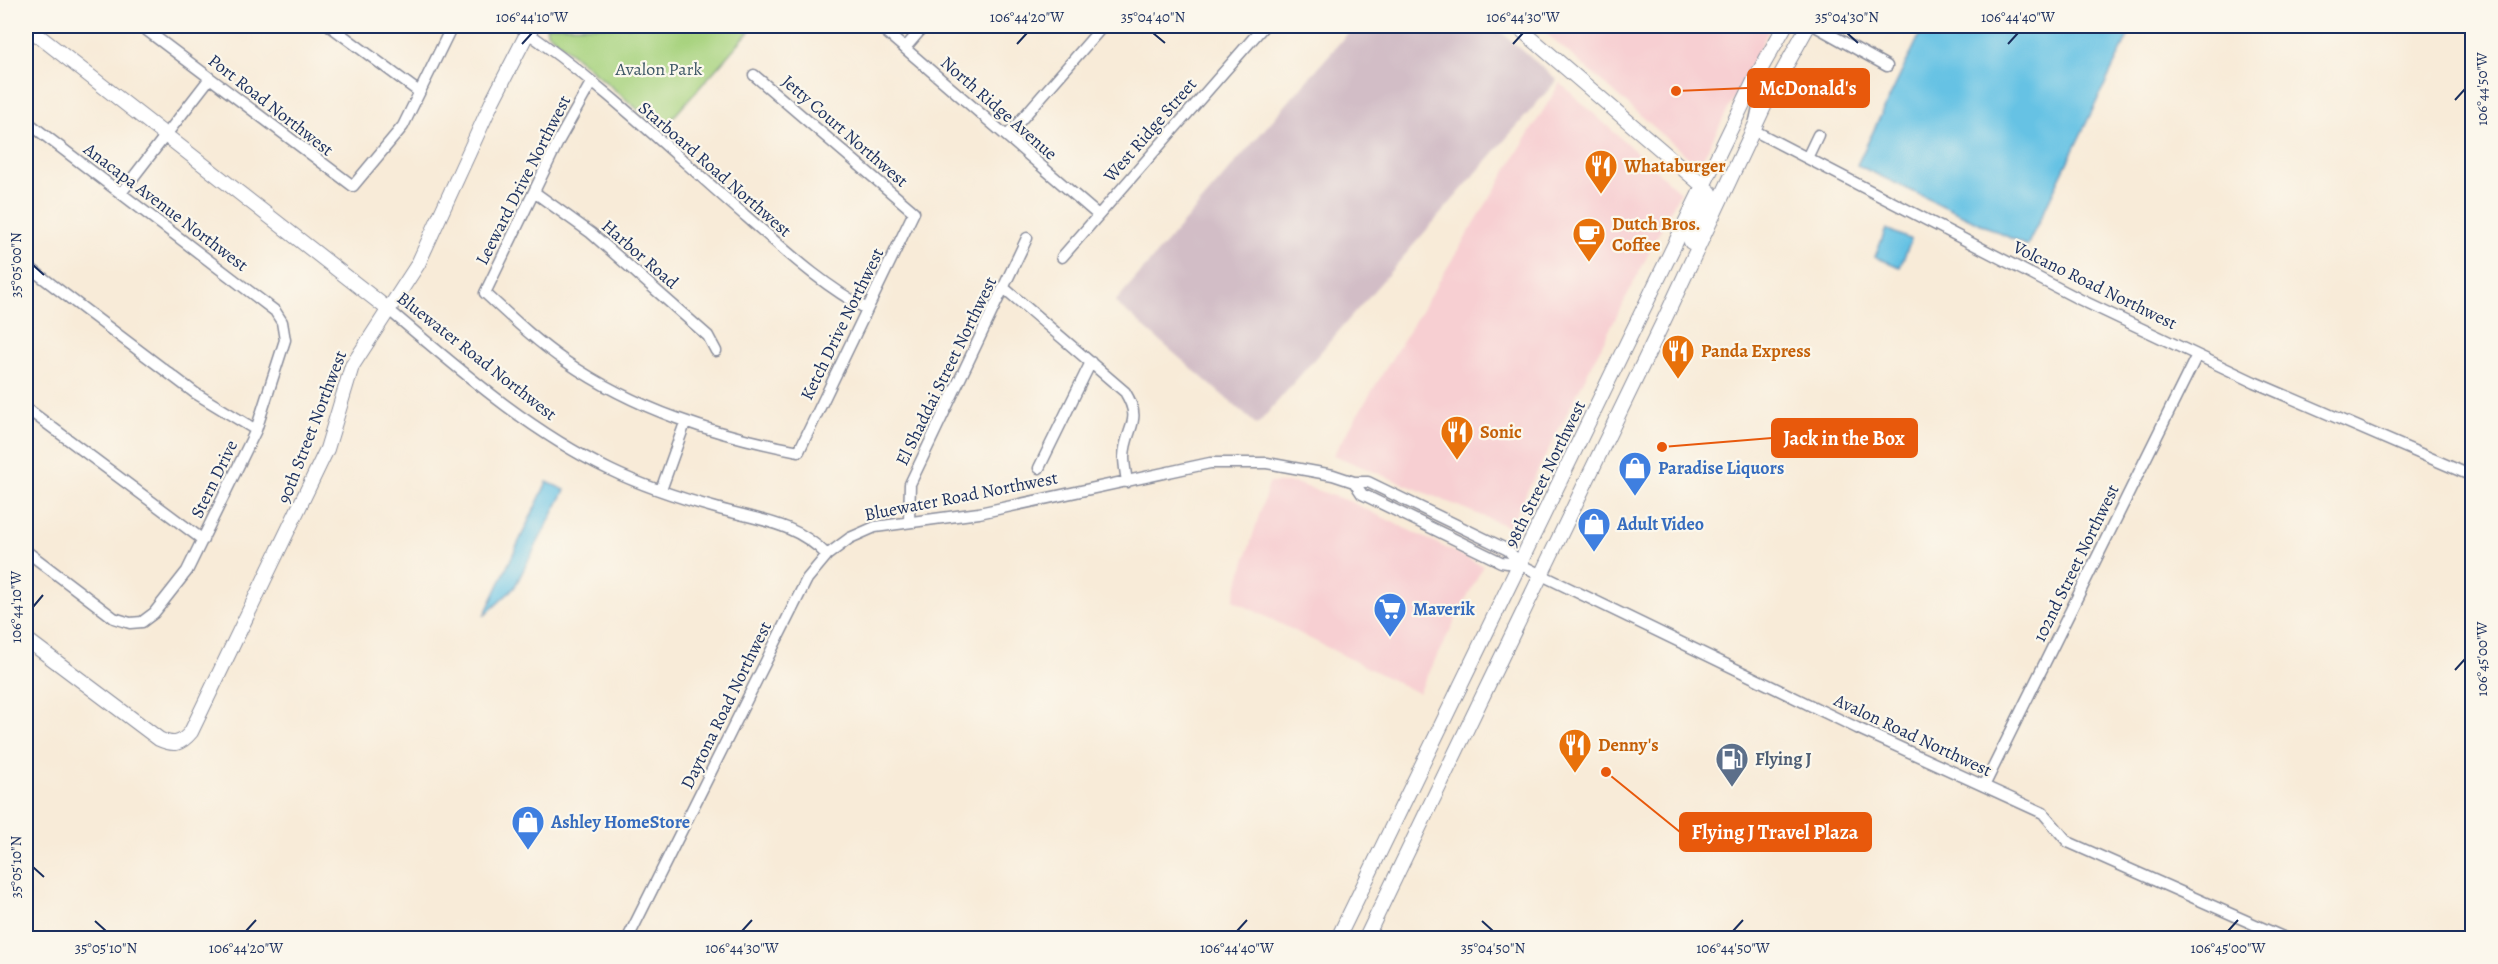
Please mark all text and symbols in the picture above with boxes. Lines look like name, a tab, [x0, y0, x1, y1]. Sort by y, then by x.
text: 106°44'10"W	[496, 7, 568, 27]
text: 106°44'20"W	[990, 7, 1064, 27]
text: 35°04'40"N	[1121, 7, 1186, 27]
text: 106°44'30"W	[1486, 7, 1560, 27]
text: 35°04'30"N	[1815, 7, 1879, 27]
text: 106°44'40"W	[1981, 7, 2055, 27]
street label: Port Road Northwest	[203, 49, 339, 162]
street label: North Ridge Avenue	[936, 51, 1062, 165]
text: 106°44'50"W	[2472, 52, 2492, 126]
park label: Avalon Park	[615, 57, 702, 81]
street label: Jetty Court Northwest	[777, 69, 913, 193]
callout: McDonald's	[1748, 69, 1869, 107]
street label: West Ridge Street	[1097, 73, 1202, 188]
text: McDonald's	[1759, 75, 1857, 102]
street label: Leeward Drive Northwest	[470, 91, 576, 269]
street label: Starboard Road Northwest	[633, 96, 797, 242]
street label: Anacapa Avenue Northwest	[78, 137, 253, 277]
restaurant icon: Whataburger	[1583, 148, 1619, 195]
place label: Whataburger	[1623, 154, 1726, 178]
place label: Dutch Bros. Coffee	[1612, 212, 1701, 257]
street label: Harbor Road	[596, 214, 684, 294]
cafe icon: Dutch Bros. Coffee	[1571, 216, 1607, 263]
text: 35°05'00"N	[6, 232, 26, 298]
street label: Volcano Road Northwest	[2008, 234, 2181, 335]
street label: Ketch Drive Northwest	[795, 244, 889, 404]
street label: El Shaddai Street Northwest	[890, 272, 1002, 469]
street label: Bluewater Road Northwest	[392, 286, 562, 426]
restaurant icon: Panda Express	[1660, 333, 1696, 380]
place label: Panda Express	[1701, 339, 1811, 363]
street label: 90th Street Northwest	[272, 347, 352, 507]
street label: 98th Street Northwest	[1499, 396, 1591, 552]
restaurant icon: Sonic	[1439, 414, 1475, 461]
callout: Jack in the Box	[1772, 419, 1917, 457]
place label: Sonic	[1480, 420, 1522, 444]
text: Jack in the Box	[1783, 425, 1905, 452]
street label: Stern Drive	[185, 436, 243, 522]
shop icon: Paradise Liquors	[1617, 450, 1653, 497]
place label: Paradise Liquors	[1658, 456, 1784, 480]
street label: Bluewater Road Northwest	[862, 465, 1060, 527]
street label: 102nd Street Northwest	[2027, 480, 2125, 646]
shop icon: Adult Video	[1576, 506, 1612, 553]
place label: Adult Video	[1616, 512, 1704, 536]
text: 106°44'10"W	[6, 571, 26, 643]
supermarket icon: Maverik	[1372, 591, 1408, 638]
place label: Maverik	[1413, 597, 1476, 621]
street label: Daytona Road Northwest	[675, 617, 777, 793]
text: 106°45'00"W	[2472, 622, 2492, 696]
street label: Avalon Road Northwest	[1829, 687, 1996, 782]
restaurant icon: Denny's	[1557, 727, 1593, 774]
place label: Denny's	[1598, 733, 1658, 757]
fuel station icon: Flying J	[1714, 741, 1750, 788]
place label: Flying J	[1755, 747, 1811, 771]
shop icon: Ashley HomeStore	[510, 804, 546, 851]
place label: Ashley HomeStore	[550, 810, 690, 834]
callout: Flying J Travel Plaza	[1680, 813, 1871, 851]
text: Flying J Travel Plaza	[1692, 819, 1859, 846]
text: 35°05'10"N	[6, 835, 26, 898]
text: 35°05'10"N	[75, 938, 138, 958]
text: 106°44'20"W	[209, 938, 283, 958]
text: 106°44'30"W	[705, 938, 779, 958]
text: 106°44'40"W	[1200, 938, 1274, 958]
text: 35°04'50"N	[1461, 938, 1525, 958]
text: 106°44'50"W	[1696, 938, 1770, 958]
text: 106°45'00"W	[2191, 938, 2265, 958]

